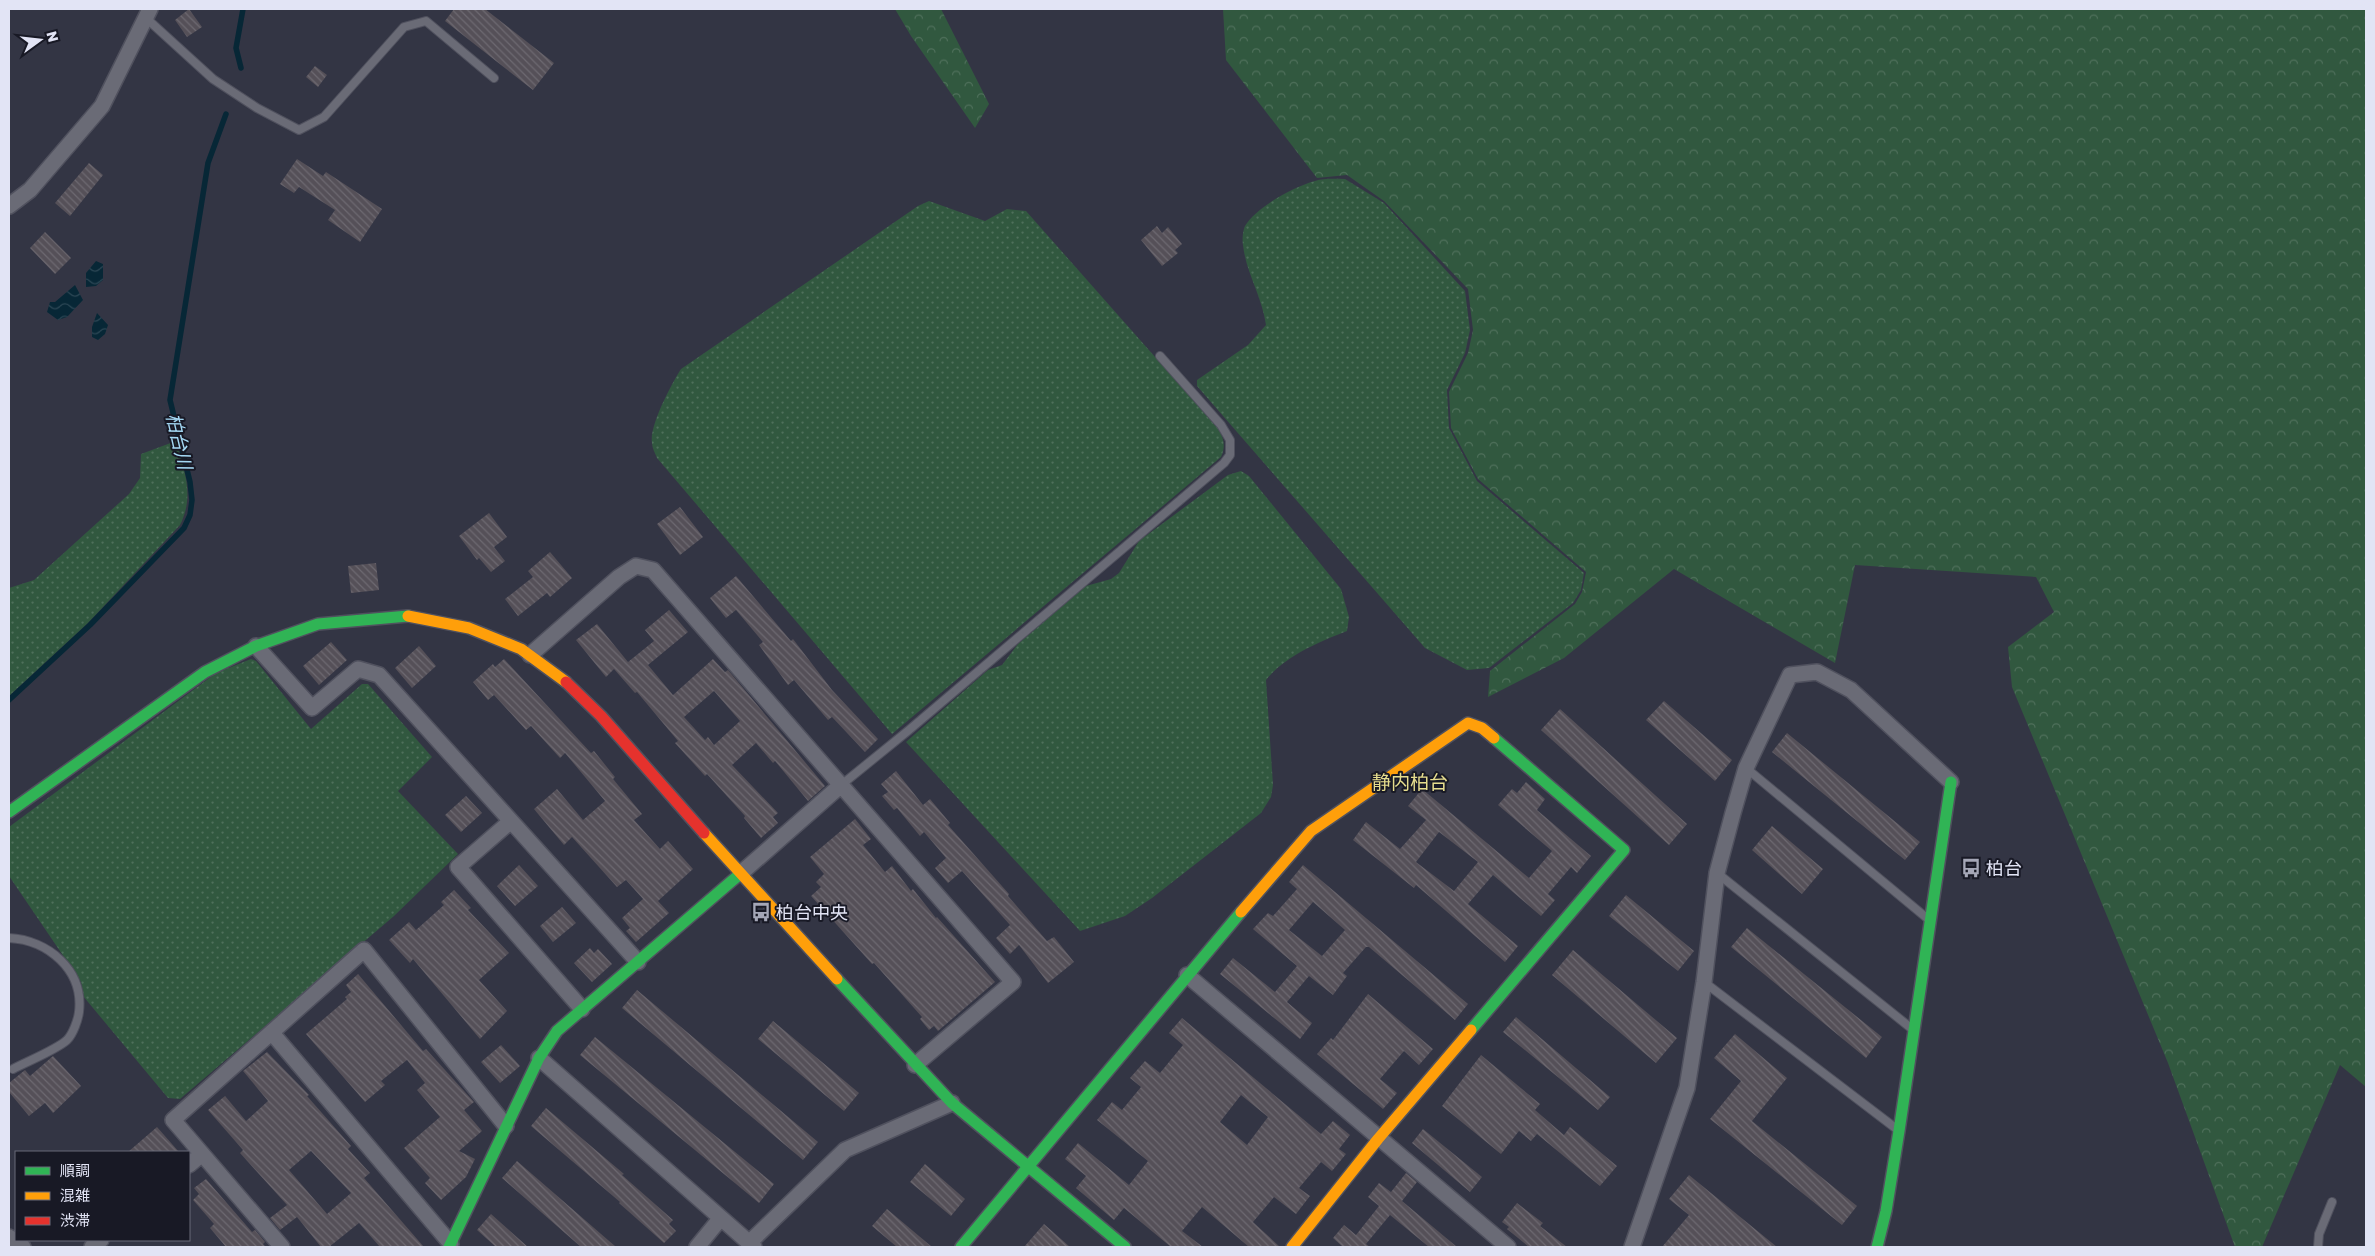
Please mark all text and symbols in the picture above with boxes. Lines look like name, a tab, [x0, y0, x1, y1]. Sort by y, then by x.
north arrow	[15, 15, 65, 65]
text: N	[43, 29, 63, 44]
water label: 柏台川	[162, 411, 198, 473]
district label: 静内柏台	[1372, 770, 1448, 793]
bus stop icon: 柏台	[1960, 857, 1982, 879]
place label: 柏台	[1986, 857, 2022, 879]
bus stop icon: 柏台中央	[750, 901, 772, 923]
place label: 柏台中央	[776, 901, 848, 923]
legend	[15, 1151, 190, 1241]
text: 順調	[60, 1161, 90, 1179]
text: 混雑	[60, 1186, 90, 1204]
text: 渋滞	[60, 1211, 90, 1229]

